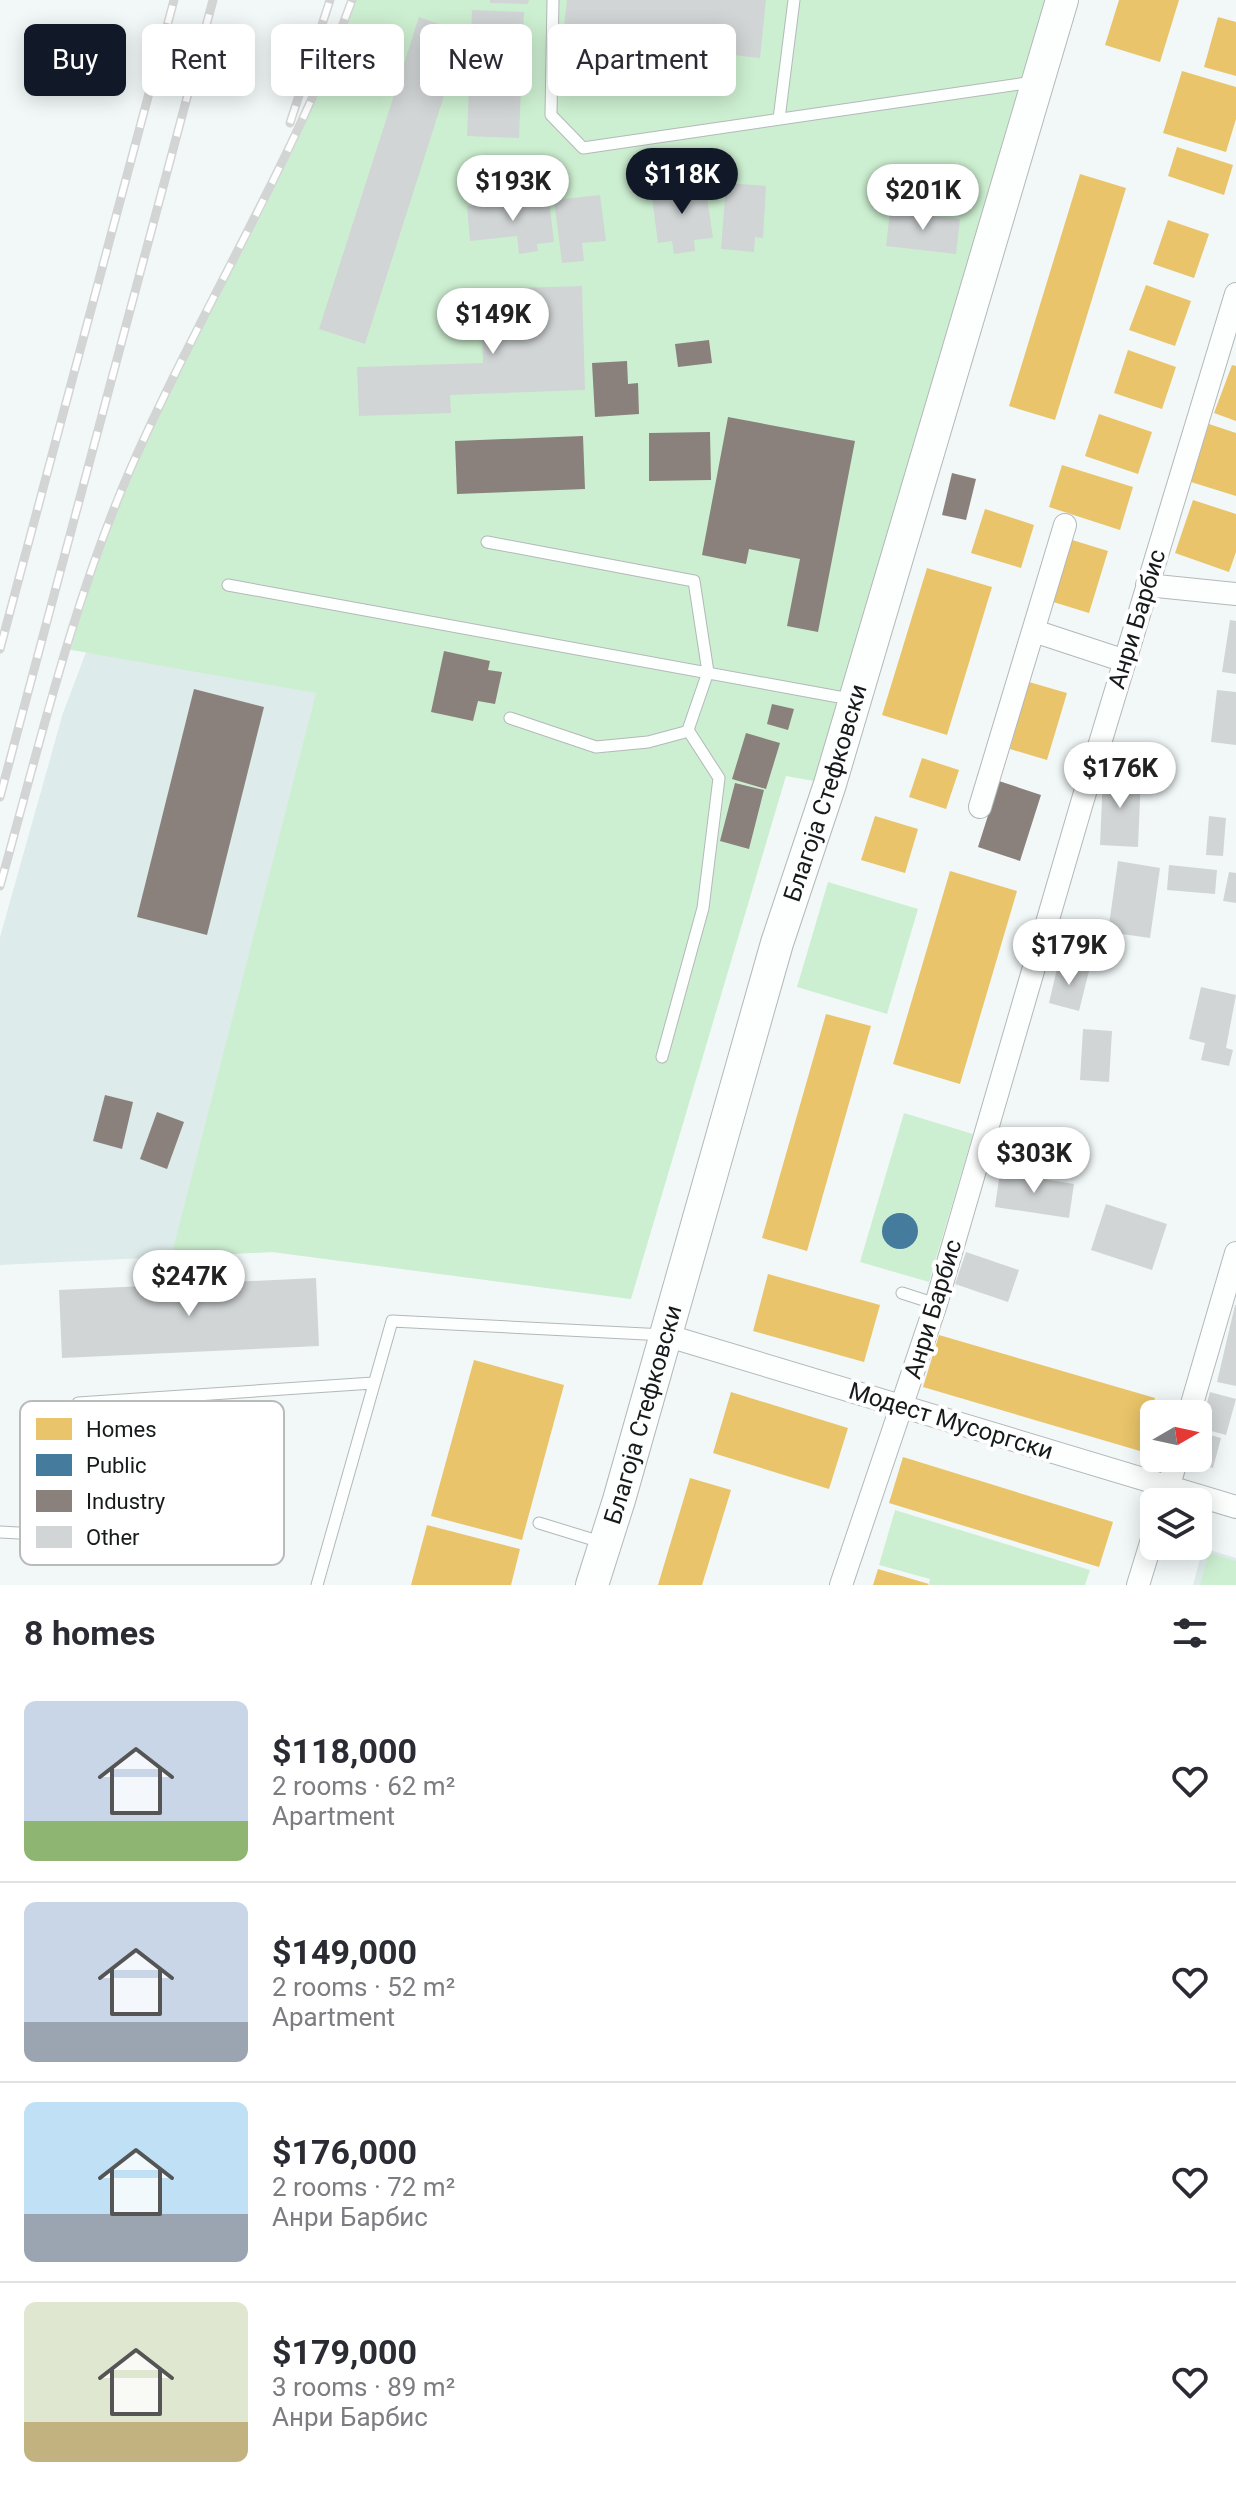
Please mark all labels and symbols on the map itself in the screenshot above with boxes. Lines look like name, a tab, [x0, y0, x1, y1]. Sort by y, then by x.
pin: $118K	[626, 148, 738, 216]
pin: $193K	[457, 155, 569, 223]
pin: $201K	[867, 164, 979, 232]
pin: $149K	[437, 288, 549, 356]
street label: Анри Барбис	[1103, 546, 1171, 692]
street label: Благоја Стефковски	[778, 681, 873, 905]
pin: $176K	[1064, 742, 1176, 810]
pin: $179K	[1013, 919, 1125, 987]
pin: $303K	[978, 1127, 1090, 1195]
street label: Анри Барбис	[899, 1236, 967, 1382]
pin: $247K	[133, 1250, 245, 1318]
street label: Благоја Стефковски	[598, 1302, 688, 1527]
street label: Модест Мусоргски	[845, 1377, 1057, 1465]
north arrow	[1140, 1400, 1212, 1472]
legend	[20, 1401, 284, 1565]
text: Homes	[86, 1417, 157, 1442]
text: Public	[86, 1453, 147, 1478]
text: Industry	[86, 1489, 166, 1514]
text: Other	[86, 1525, 140, 1550]

